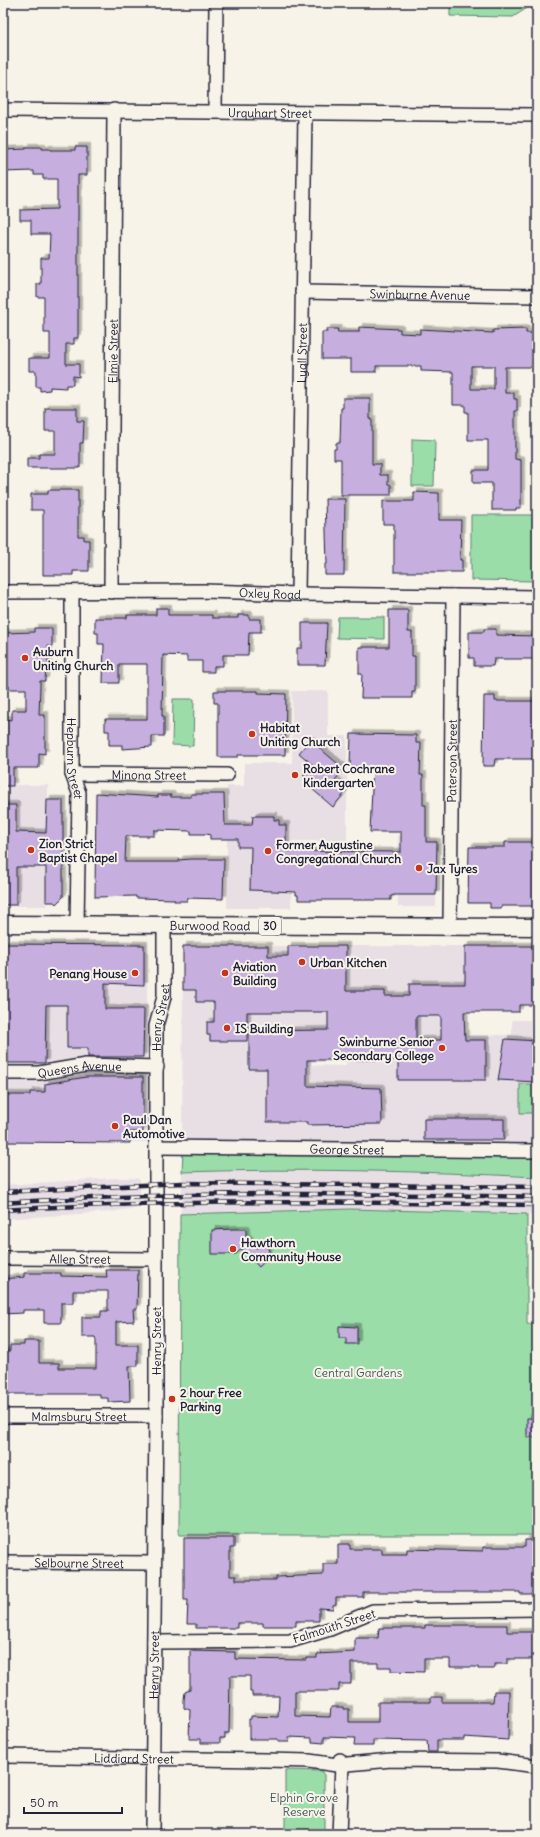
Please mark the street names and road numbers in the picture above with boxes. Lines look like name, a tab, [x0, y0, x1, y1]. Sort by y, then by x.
street label: Urquhart Street	[228, 105, 312, 120]
street label: Swinburne Avenue	[370, 286, 470, 302]
street label: Elmie Street	[105, 319, 120, 383]
street label: Lyall Street	[294, 323, 309, 383]
street label: Oxley Road	[239, 585, 301, 602]
street label: Hepburn Street	[65, 718, 87, 799]
street label: Paterson Street	[444, 719, 459, 803]
street label: Minona Street	[112, 767, 186, 782]
street label: Burwood Road	[170, 917, 250, 933]
road number: 30	[259, 917, 281, 935]
street label: Henry Street	[149, 984, 172, 1051]
street label: Queens Avenue	[37, 1057, 122, 1081]
street label: George Street	[310, 1141, 384, 1157]
street label: Allen Street	[49, 1251, 111, 1266]
street label: Henry Street	[149, 1307, 164, 1375]
street label: Malmsbury Street	[31, 1409, 127, 1424]
street label: Selbourne Street	[34, 1555, 124, 1570]
street label: Falmouth Street	[291, 1606, 377, 1646]
street label: Henry Street	[146, 1631, 161, 1699]
street label: Liddiard Street	[94, 1750, 174, 1766]

